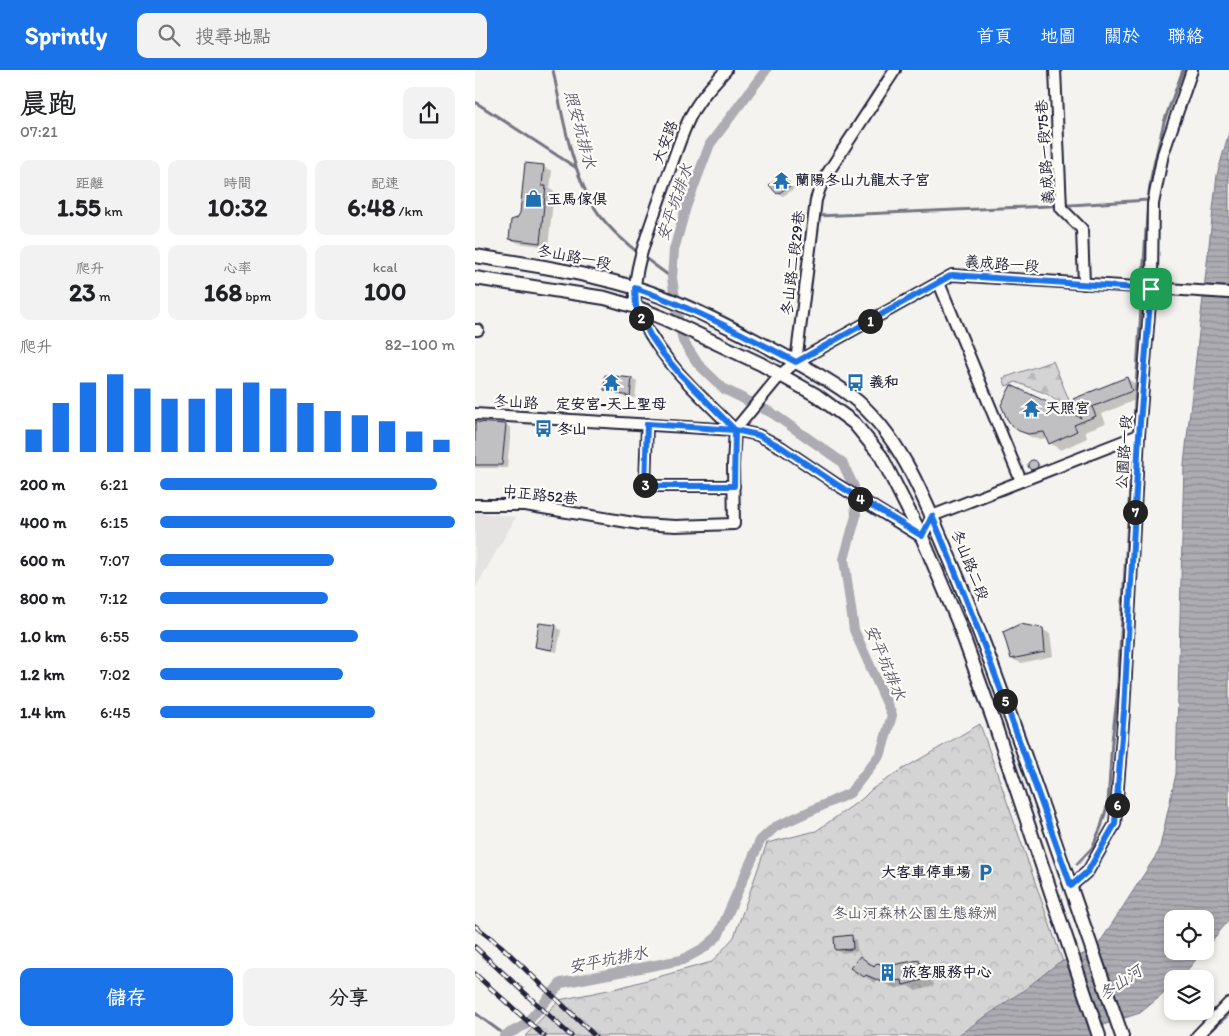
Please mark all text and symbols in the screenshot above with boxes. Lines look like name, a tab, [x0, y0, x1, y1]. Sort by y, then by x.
search box	[137, 13, 487, 58]
text: Sprintly	[25, 21, 107, 50]
icon: search	[155, 21, 183, 49]
text: 搜尋地點	[195, 25, 271, 48]
text: 首頁	[976, 25, 1012, 47]
text: 地圖	[1040, 25, 1076, 47]
text: 關於	[1104, 25, 1140, 47]
text: 聯絡	[1168, 25, 1204, 47]
text: 晨跑	[20, 86, 76, 120]
button: share	[403, 87, 455, 139]
water label: 照安坑排水	[561, 88, 600, 171]
street label: 義成路一段75巷	[1032, 99, 1058, 205]
street label: 大安路	[649, 118, 681, 166]
text: 07:21	[20, 122, 58, 141]
water label: 安平坑排水	[652, 160, 697, 243]
temple icon: 蘭陽冬山九龍太子宮	[771, 170, 791, 190]
place label: 蘭陽冬山九龍太子宮	[795, 171, 930, 189]
text: 距離	[76, 175, 104, 192]
text: 時間	[223, 175, 251, 192]
text: 配速	[371, 175, 399, 192]
shop icon: 玉馬傢俱	[523, 189, 543, 209]
place label: 玉馬傢俱	[547, 190, 607, 208]
text: 1.55	[57, 192, 101, 222]
text: 10:32	[208, 192, 267, 222]
text: 6:48	[347, 192, 395, 222]
text: km	[101, 203, 123, 220]
text: /km	[395, 203, 423, 220]
street label: 冬山路二段29巷	[778, 209, 808, 317]
street label: 冬山路一段	[535, 241, 613, 273]
street label: 義成路一段	[964, 252, 1040, 276]
text: kcal	[373, 259, 398, 276]
text: 爬升	[76, 260, 104, 277]
text: 心率	[223, 260, 251, 277]
pin	[1130, 268, 1172, 310]
icon: arrive	[1137, 275, 1165, 303]
text: 100	[364, 276, 406, 306]
text: 23	[69, 277, 96, 307]
text: 168	[204, 277, 242, 307]
text: m	[96, 288, 111, 305]
text: bpm	[242, 288, 271, 305]
pin: 2	[629, 306, 653, 330]
pin: 1	[857, 308, 883, 334]
text: 2	[638, 310, 645, 327]
text: 1	[867, 313, 874, 330]
text: 82–100 m	[385, 335, 455, 354]
text: 爬升	[20, 337, 52, 356]
bus stop icon: 義和	[845, 372, 865, 392]
temple icon: 定安宮-天上聖母	[601, 373, 621, 393]
place label: 義和	[869, 373, 899, 391]
street label: 冬山路	[493, 392, 539, 412]
place label: 定安宮-天上聖母	[555, 395, 667, 413]
temple icon: 天照宮	[1021, 398, 1041, 418]
place label: 天照宮	[1045, 399, 1090, 417]
street label: 公園路一段	[1112, 414, 1136, 490]
bus stop icon: 冬山	[533, 419, 553, 439]
place label: 冬山	[557, 420, 587, 438]
pin: 3	[633, 472, 657, 498]
text: 200 m	[20, 475, 65, 494]
text: 6:21	[100, 475, 128, 494]
text: 3	[642, 477, 649, 494]
street label: 中正路52巷	[501, 482, 579, 508]
pin: 4	[847, 486, 873, 512]
text: 4	[856, 491, 865, 508]
pin: 7	[1123, 500, 1147, 524]
text: 7	[1132, 504, 1139, 521]
text: 400 m	[20, 513, 66, 532]
text: 6:15	[100, 513, 128, 532]
street label: 冬山路二段	[948, 527, 992, 603]
text: 600 m	[20, 551, 65, 570]
text: 7:07	[100, 551, 130, 570]
text: 800 m	[20, 589, 66, 608]
text: 7:12	[100, 589, 128, 608]
water label: 安平坑排水	[861, 622, 910, 704]
text: 1.0 km	[20, 627, 66, 646]
text: 6:55	[100, 627, 129, 646]
text: 1.2 km	[20, 665, 65, 684]
text: 7:02	[100, 665, 130, 684]
pin: 5	[993, 688, 1017, 714]
text: 5	[1002, 693, 1009, 710]
text: 1.4 km	[20, 703, 66, 722]
text: 6:45	[100, 703, 130, 722]
pin: 6	[1105, 792, 1129, 818]
text: 6	[1114, 797, 1121, 814]
parking icon: 大客車停車場	[975, 862, 995, 882]
place label: 大客車停車場	[881, 863, 971, 881]
park label: 冬山河森林公園生態綠洲	[832, 904, 998, 922]
map controls	[1164, 910, 1214, 1020]
button: locate	[1164, 910, 1214, 960]
water label: 安平坑排水	[567, 942, 650, 976]
water label: 冬山河	[1095, 959, 1148, 1004]
building icon: 旅客服務中心	[878, 962, 898, 982]
place label: 旅客服務中心	[902, 963, 992, 981]
button: 儲存	[20, 968, 233, 1026]
button: 分享	[243, 968, 455, 1026]
button: layers	[1164, 970, 1214, 1020]

